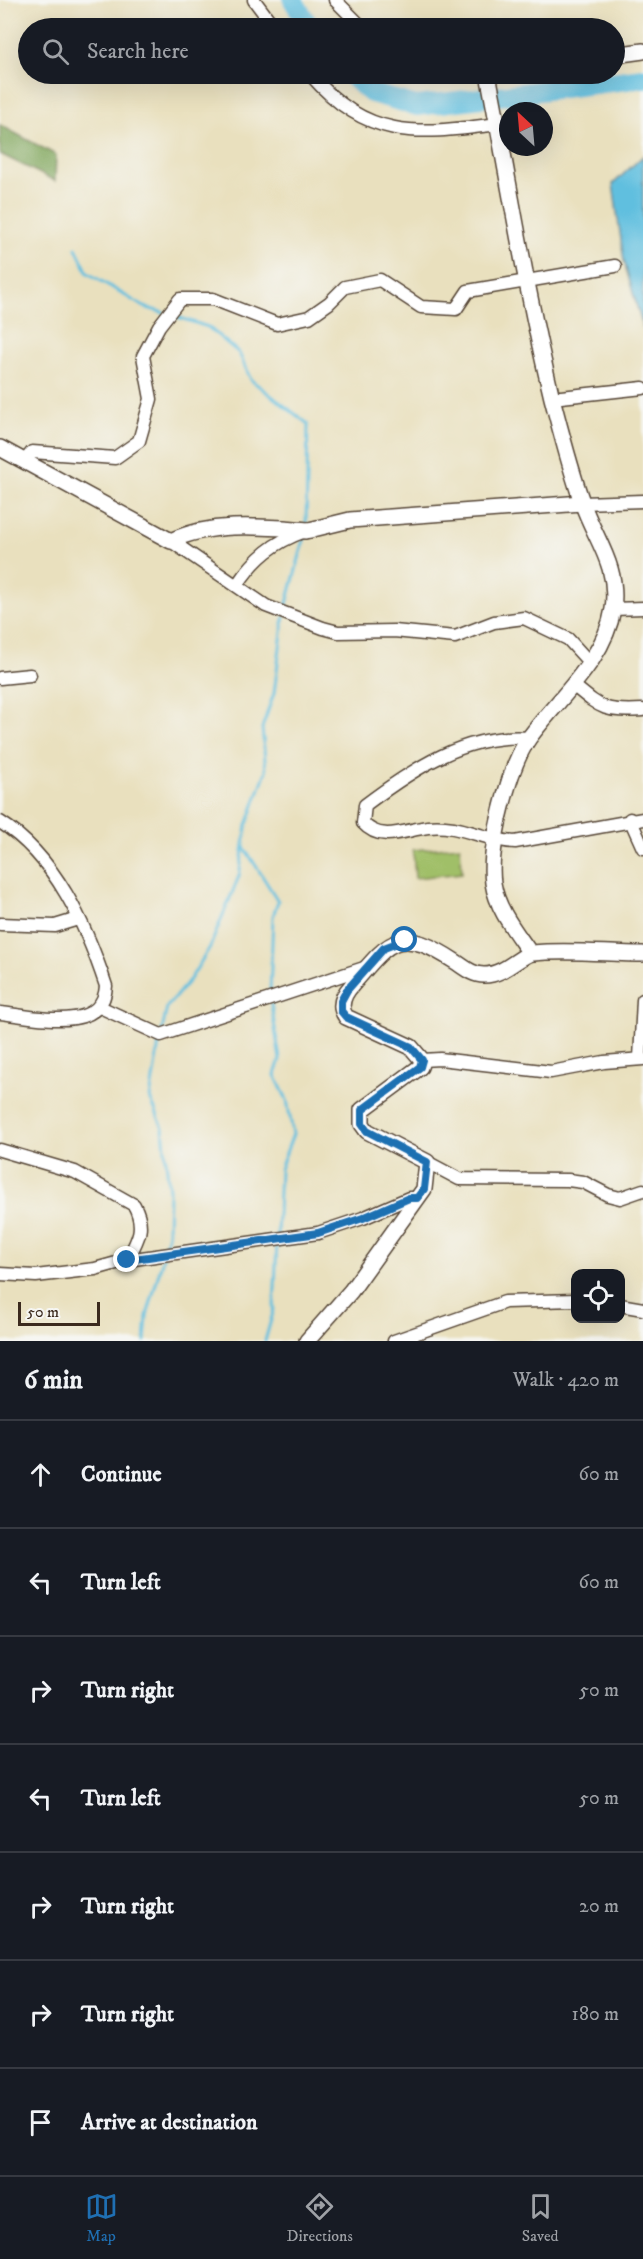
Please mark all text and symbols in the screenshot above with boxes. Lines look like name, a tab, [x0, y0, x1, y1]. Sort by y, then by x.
search box	[18, 18, 625, 84]
icon: search	[39, 35, 72, 68]
text: Search here	[87, 38, 189, 65]
north arrow	[499, 102, 553, 156]
route start	[391, 926, 417, 952]
route end	[113, 1246, 139, 1272]
map controls	[571, 1269, 625, 1323]
button: locate	[571, 1269, 625, 1323]
scale bar	[18, 1299, 100, 1326]
text: 50 m	[27, 1302, 59, 1322]
text: 6 min	[24, 1364, 83, 1397]
text: Walk · 420 m	[513, 1368, 619, 1393]
icon: ahead	[24, 1458, 57, 1491]
text: Continue	[81, 1461, 162, 1488]
text: 60 m	[579, 1462, 619, 1487]
icon: left	[24, 1566, 57, 1599]
text: Turn left	[81, 1569, 161, 1596]
text: 60 m	[579, 1570, 619, 1595]
icon: right	[24, 1674, 57, 1707]
text: Turn right	[81, 1677, 174, 1704]
text: 50 m	[579, 1678, 619, 1703]
icon: left	[24, 1782, 57, 1815]
text: Turn left	[81, 1785, 161, 1812]
text: 50 m	[579, 1786, 619, 1811]
icon: right	[24, 1890, 57, 1923]
text: Turn right	[81, 1893, 174, 1920]
text: 20 m	[579, 1894, 619, 1919]
icon: right	[24, 1998, 57, 2031]
text: Turn right	[81, 2001, 174, 2028]
text: 180 m	[572, 2002, 619, 2027]
icon: arrive	[24, 2106, 57, 2139]
text: Arrive at destination	[81, 2109, 258, 2136]
tab: Map	[85, 2190, 118, 2246]
tab: Directions	[287, 2190, 353, 2246]
tab: Saved	[522, 2190, 559, 2246]

